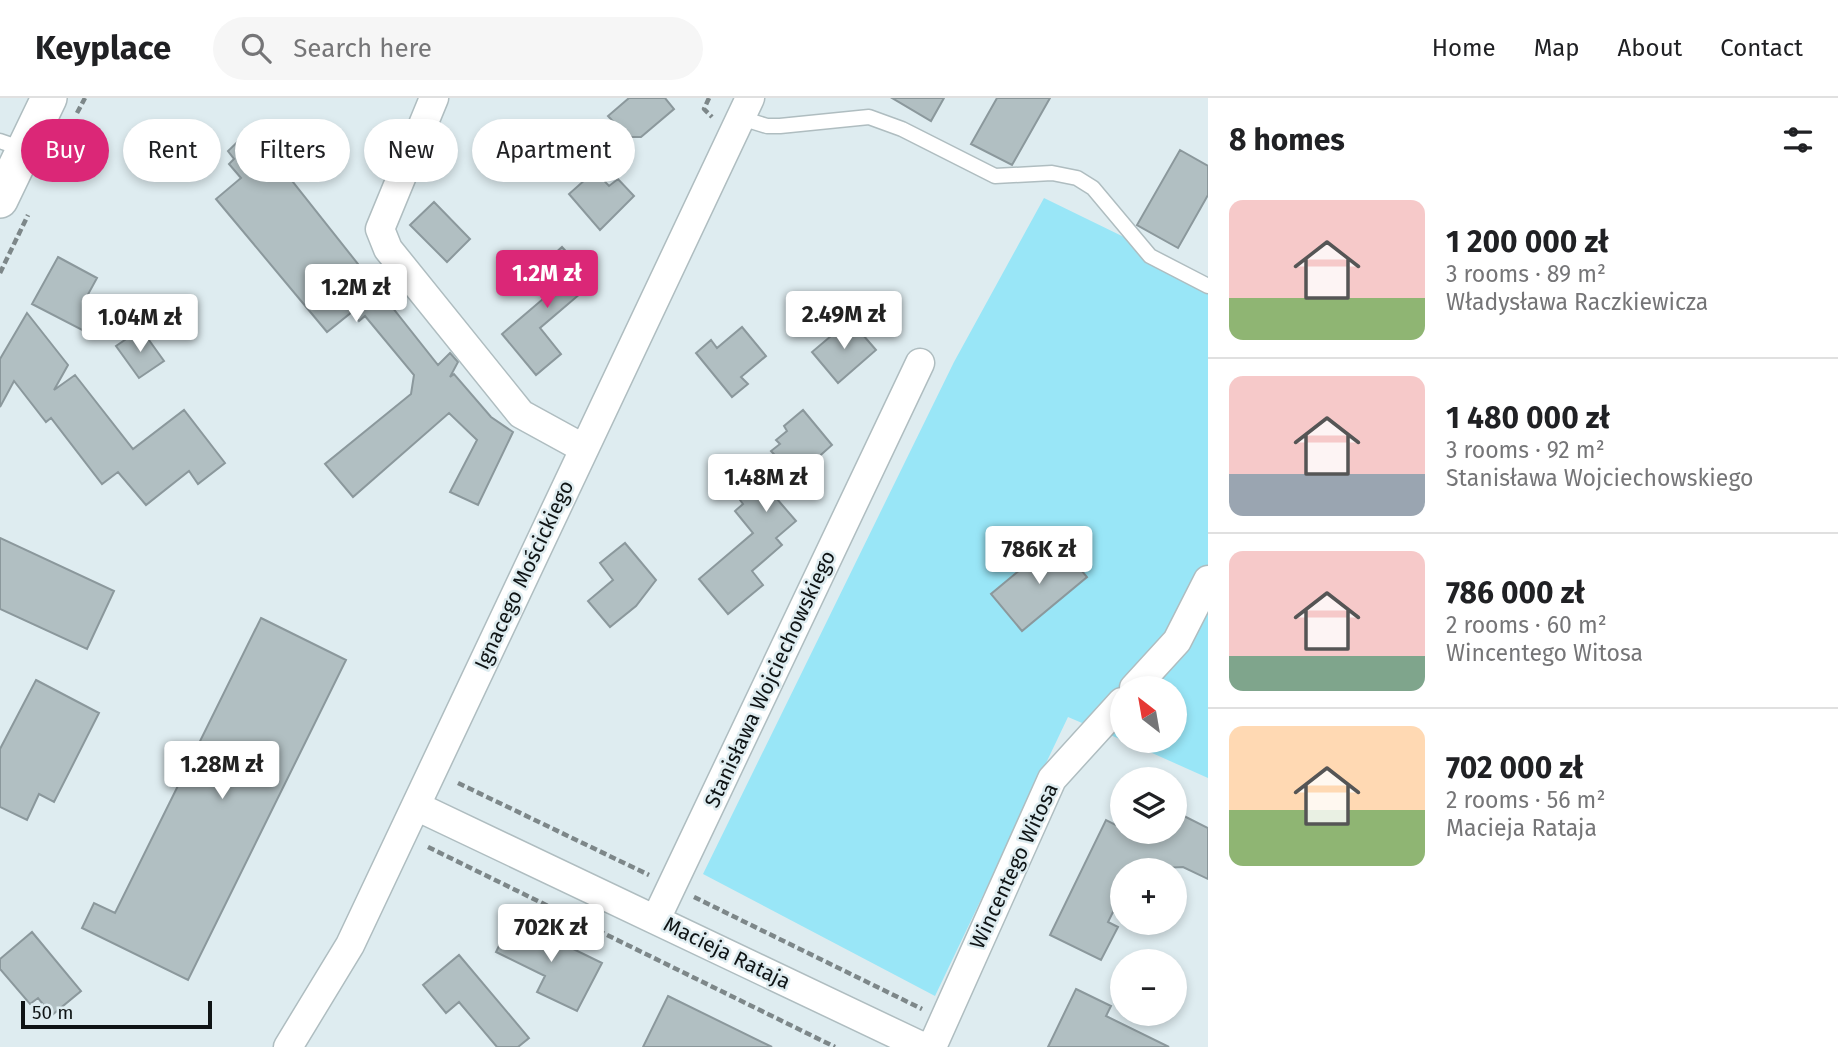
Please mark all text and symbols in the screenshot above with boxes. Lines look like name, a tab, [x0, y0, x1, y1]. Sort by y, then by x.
search box	[213, 17, 703, 80]
text: Keyplace	[35, 28, 171, 68]
icon: search	[237, 29, 275, 67]
text: Search here	[293, 33, 432, 64]
text: Home	[1432, 34, 1496, 62]
text: Map	[1534, 34, 1580, 62]
text: About	[1618, 34, 1682, 62]
text: Contact	[1720, 34, 1803, 62]
chip: Buy	[21, 119, 109, 182]
chip: Rent	[123, 119, 221, 182]
chip: Filters	[235, 119, 350, 182]
chip: New	[364, 119, 458, 182]
chip: Apartment	[472, 119, 635, 182]
icon: filters	[1779, 121, 1817, 159]
text: 8 homes	[1229, 122, 1345, 158]
text: 1 200 000 zł	[1446, 224, 1609, 260]
icon: home	[1285, 228, 1369, 312]
pin: 1.2M zł	[482, 250, 612, 310]
text: 1.2M zł	[512, 259, 582, 287]
text: 3 rooms · 89 m²	[1446, 260, 1606, 288]
pin: 1.2M zł	[291, 264, 421, 324]
text: 1.2M zł	[321, 273, 391, 301]
text: Władysława Raczkiewicza	[1446, 288, 1708, 316]
pin: 2.49M zł	[772, 292, 916, 351]
pin: 1.04M zł	[68, 294, 212, 354]
text: 2.49M zł	[802, 300, 886, 328]
text: 1.04M zł	[98, 303, 182, 331]
text: 1 480 000 zł	[1446, 400, 1610, 436]
icon: home	[1285, 404, 1369, 488]
text: 3 rooms · 92 m²	[1446, 436, 1605, 464]
pin: 1.48M zł	[694, 454, 838, 514]
text: 1.48M zł	[724, 463, 808, 491]
text: Stanisława Wojciechowskiego	[1446, 464, 1753, 492]
street label: Ignacego Mościckiego	[469, 476, 579, 674]
pin: 786K zł	[974, 526, 1104, 586]
text: 786K zł	[1001, 535, 1077, 563]
street label: Stanisława Wojciechowskiego	[699, 546, 841, 812]
text: 786 000 zł	[1446, 575, 1585, 611]
icon: home	[1285, 579, 1369, 663]
text: 2 rooms · 60 m²	[1446, 611, 1607, 639]
text: Wincentego Witosa	[1446, 639, 1643, 667]
north arrow	[1110, 676, 1186, 752]
map controls	[1110, 676, 1187, 1026]
pin: 1.28M zł	[150, 742, 294, 801]
text: 1.28M zł	[180, 750, 264, 778]
text: 702 000 zł	[1446, 750, 1583, 786]
icon: home	[1285, 754, 1369, 838]
button: layers	[1110, 767, 1187, 844]
street label: Wincentego Witosa	[964, 779, 1064, 953]
text: 2 rooms · 56 m²	[1446, 786, 1605, 814]
text: Macieja Rataja	[1446, 814, 1597, 842]
button: +	[1110, 858, 1187, 935]
pin: 702K zł	[486, 904, 616, 964]
street label: Macieja Rataja	[659, 911, 795, 995]
text: 702K zł	[514, 913, 588, 941]
button: −	[1110, 949, 1187, 1026]
scale bar	[21, 998, 212, 1030]
text: 50 m	[32, 1001, 73, 1024]

